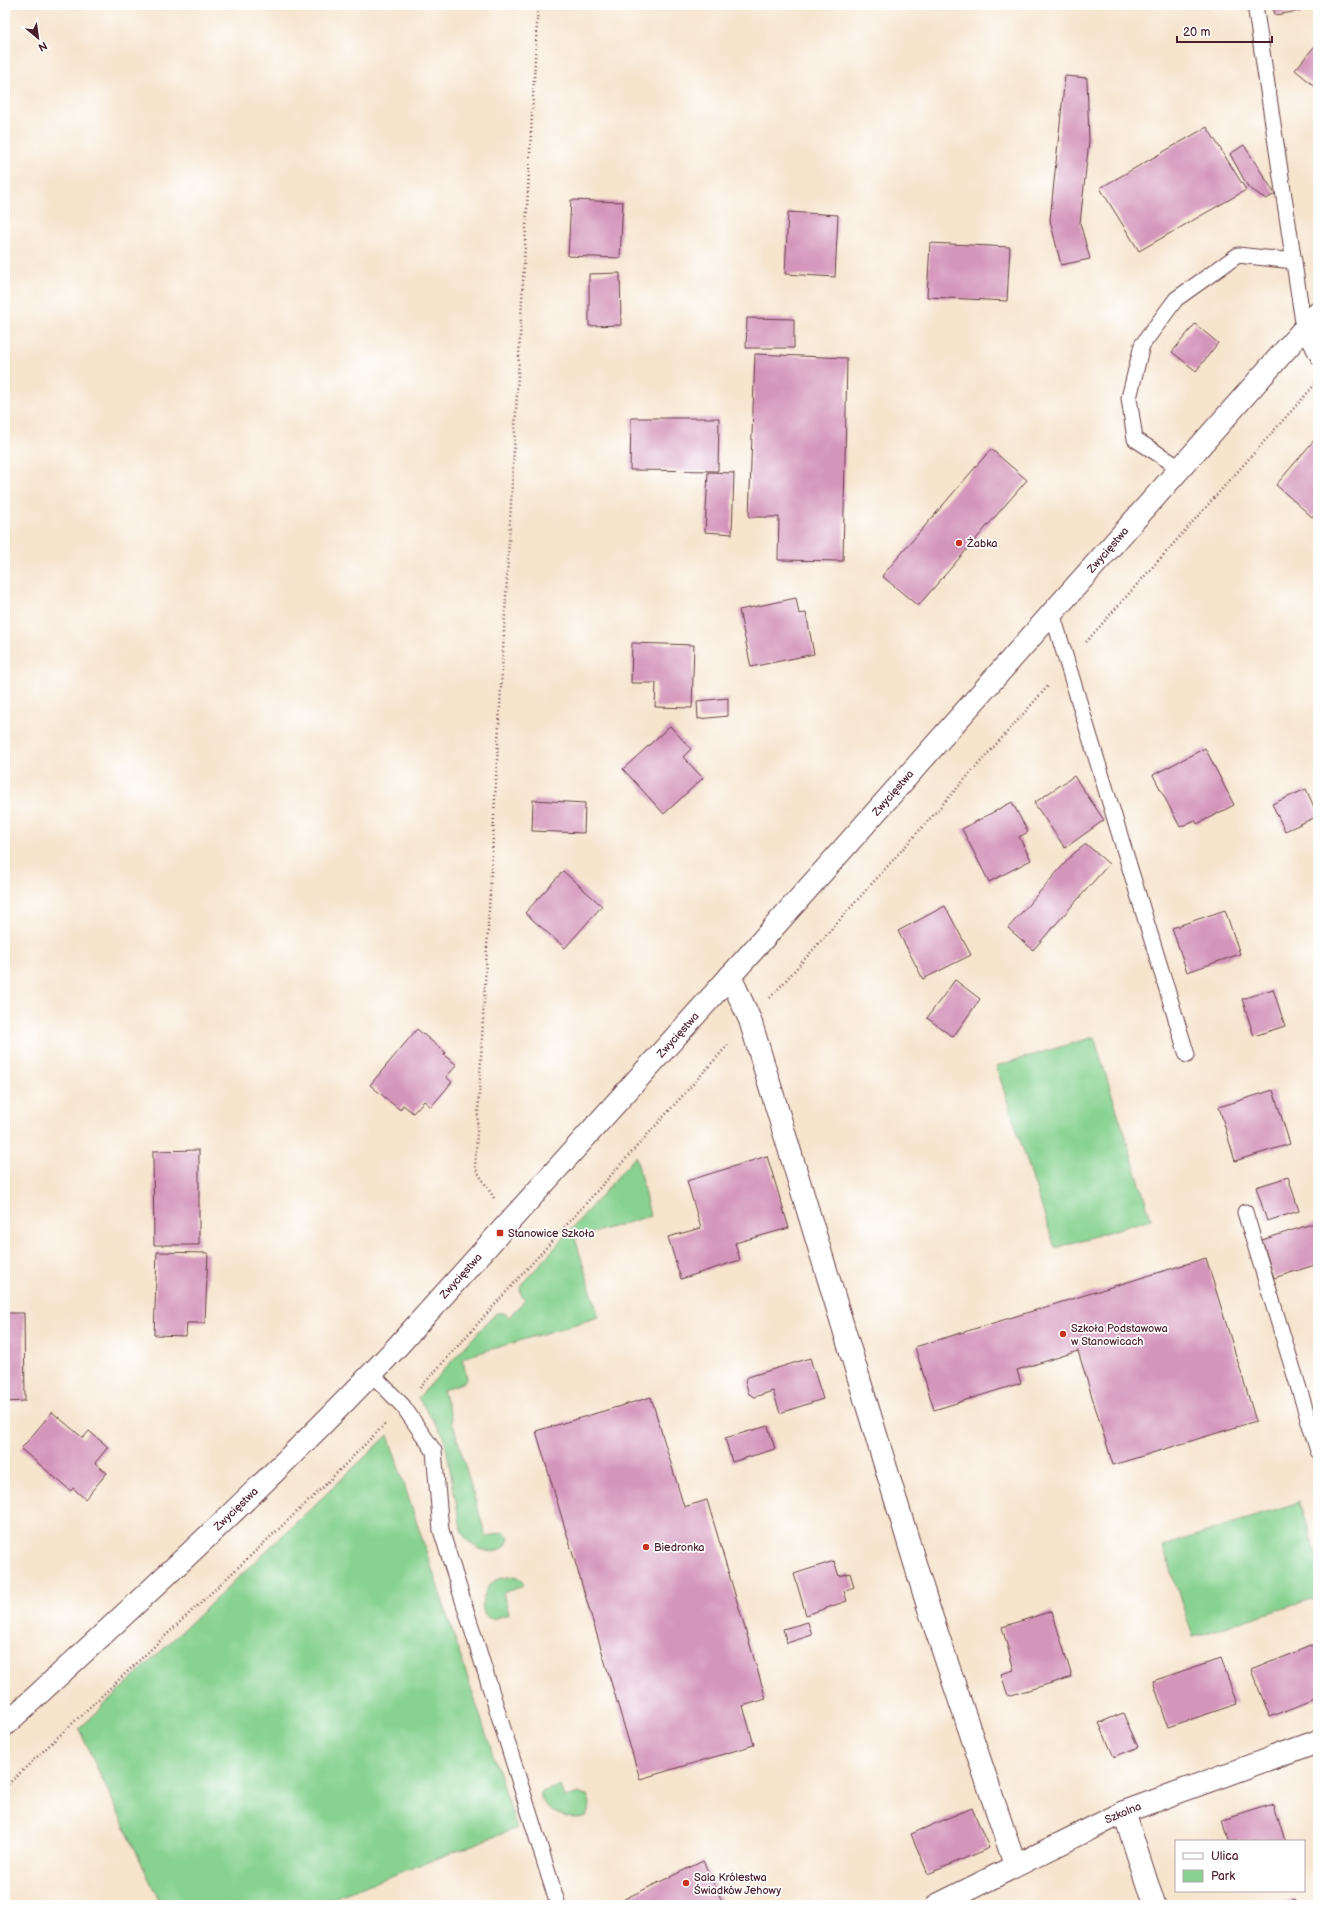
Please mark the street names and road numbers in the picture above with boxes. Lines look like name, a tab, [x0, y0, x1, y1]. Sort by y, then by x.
street label: Zwycięstwa	[1084, 524, 1131, 576]
street label: Zwycięstwa	[869, 767, 916, 819]
street label: Zwycięstwa	[654, 1010, 702, 1061]
street label: Zwycięstwa	[437, 1251, 485, 1302]
street label: Zwycięstwa	[210, 1485, 261, 1534]
street label: Szkolna	[1103, 1800, 1143, 1826]

